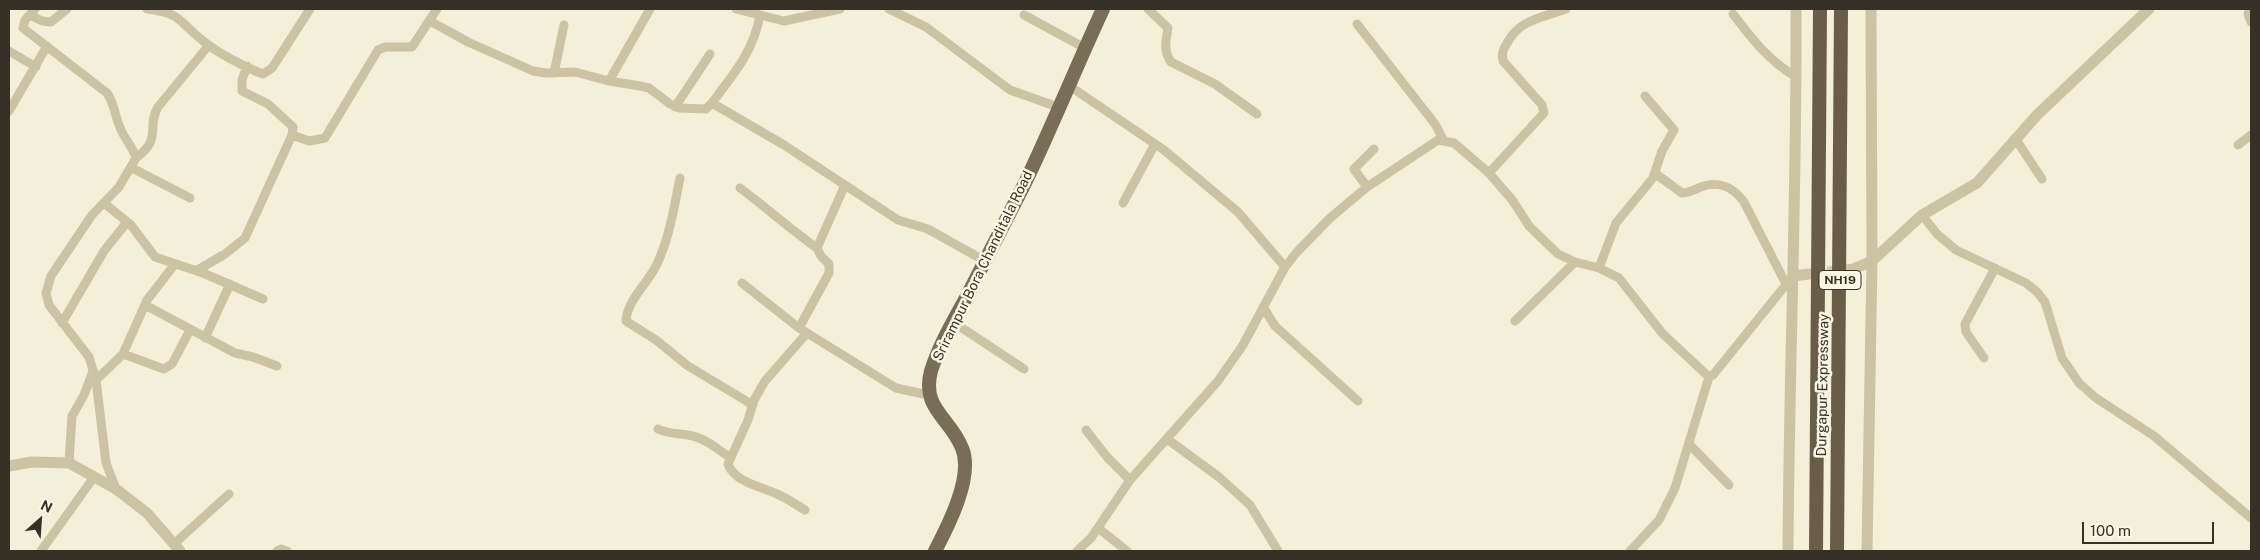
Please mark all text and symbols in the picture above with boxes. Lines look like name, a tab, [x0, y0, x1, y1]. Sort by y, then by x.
street label: Srirampur Bora Chanditala Road	[930, 168, 1036, 364]
road number: NH19	[1819, 270, 1861, 290]
street label: Durgapur Expressway	[1813, 313, 1833, 457]
north arrow	[15, 495, 65, 545]
text: N	[38, 497, 55, 516]
scale bar	[2085, 512, 2218, 544]
text: 100 m	[2090, 522, 2131, 539]

